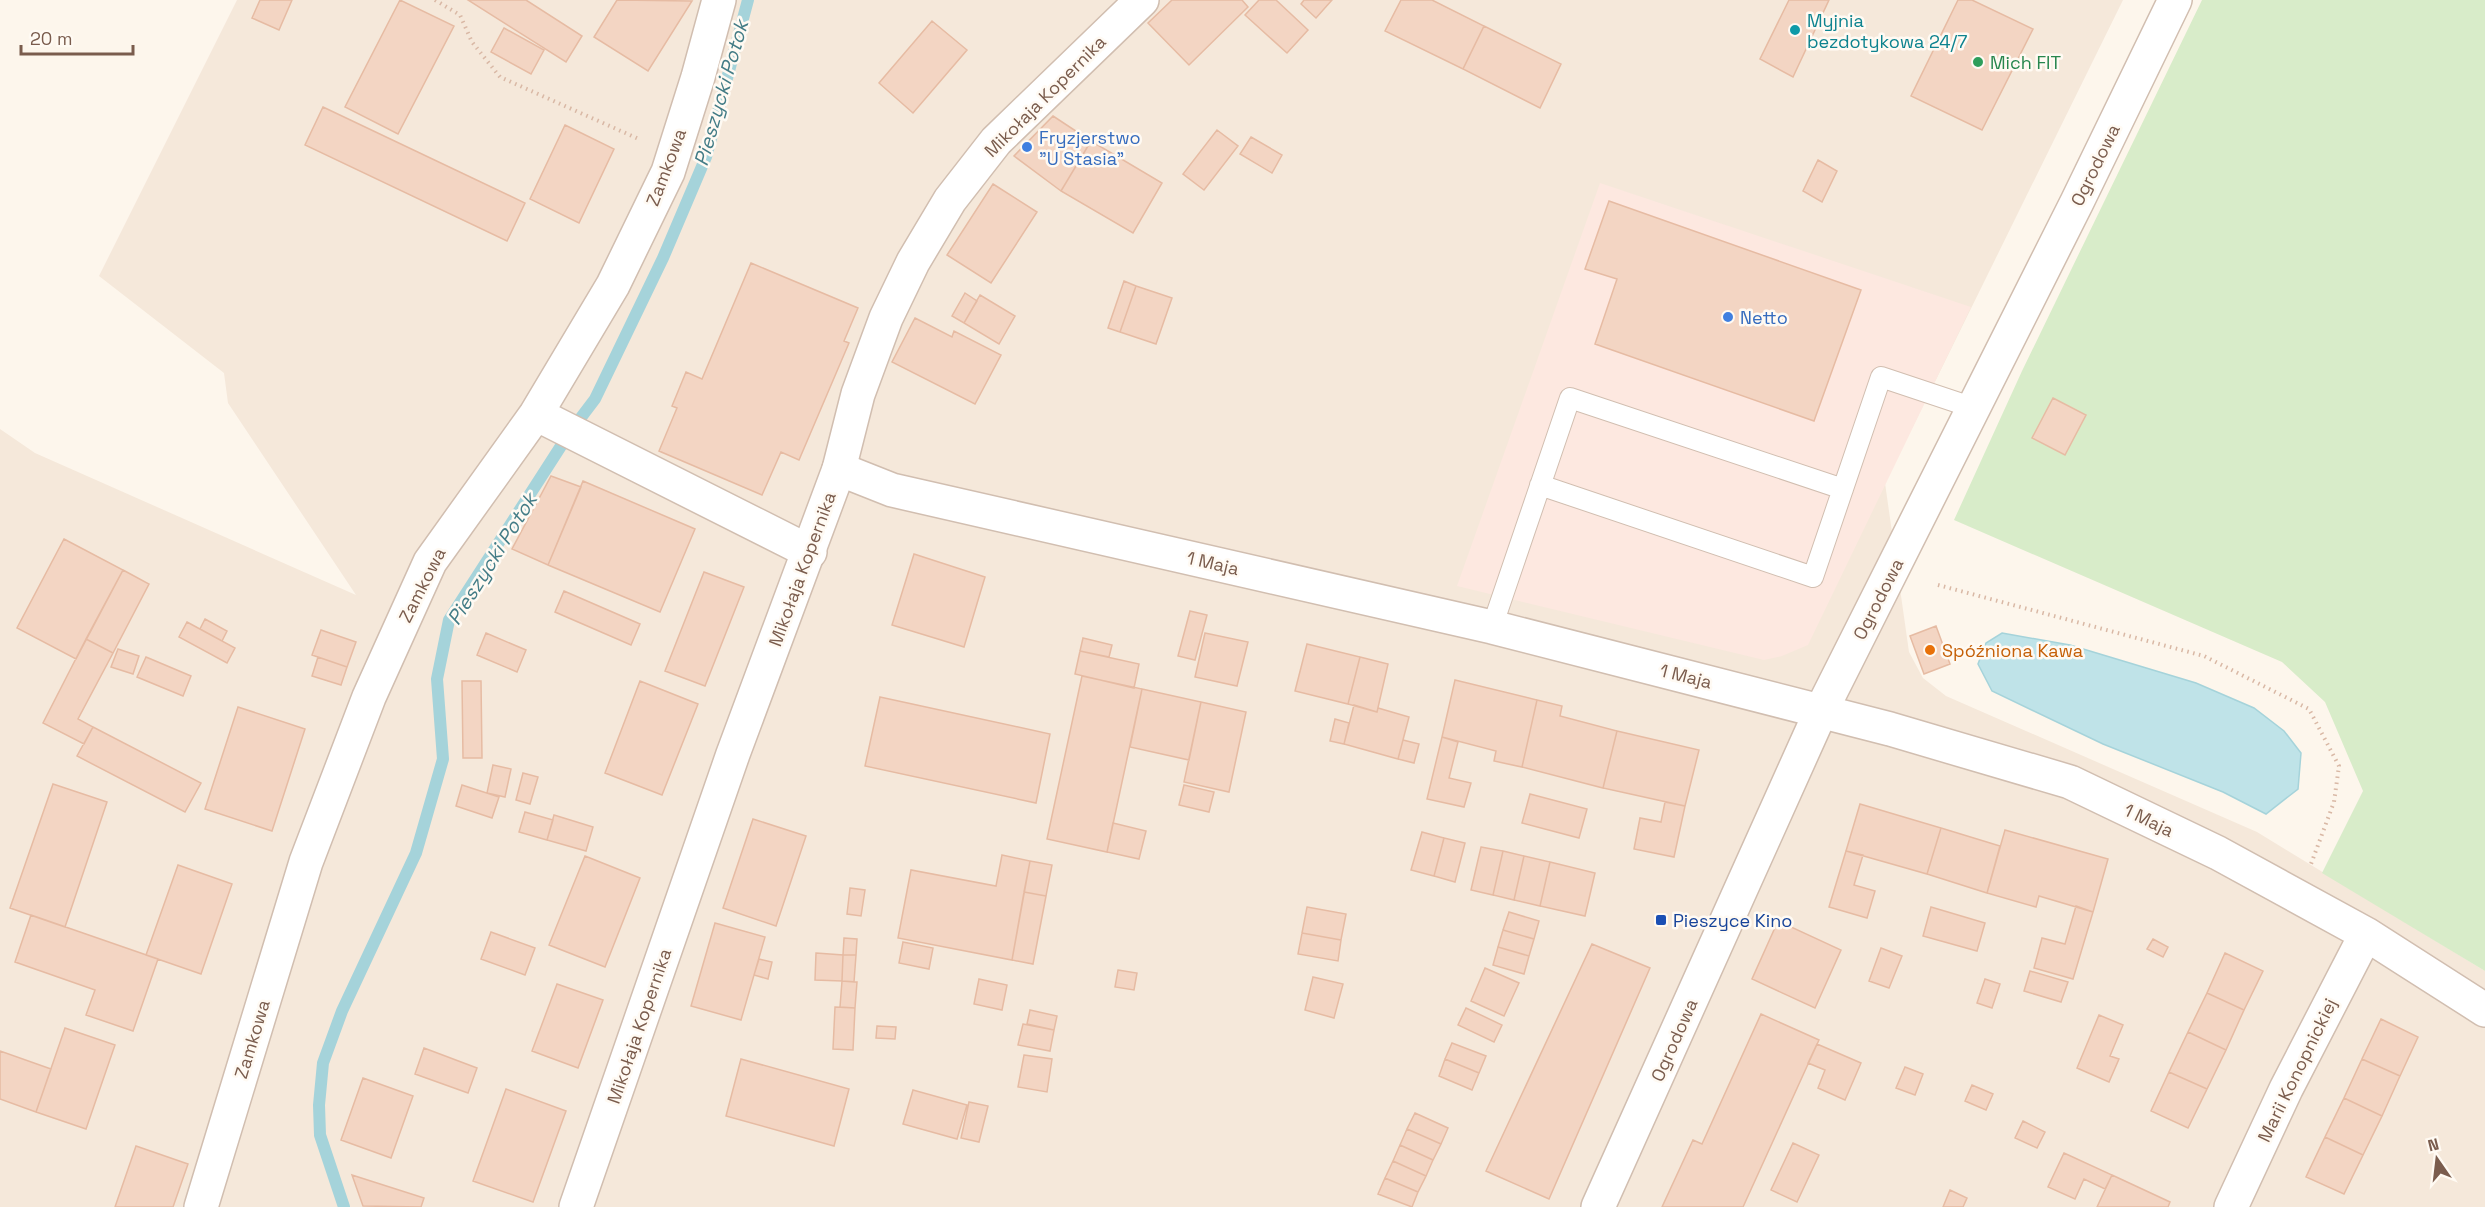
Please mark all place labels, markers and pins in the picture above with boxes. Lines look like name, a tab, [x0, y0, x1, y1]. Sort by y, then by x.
place label: Myjnia bezdotykowa 24/7	[1807, 9, 1967, 53]
marker: Myjnia bezdotykowa 24/7	[1788, 23, 1802, 37]
place label: Mich FIT	[1990, 51, 2062, 74]
marker: Mich FIT	[1971, 55, 1985, 69]
place label: Fryzjerstwo "U Stasia"	[1039, 126, 1141, 170]
marker: Fryzjerstwo "U Stasia"	[1020, 140, 1034, 154]
place label: Netto	[1740, 306, 1788, 329]
marker: Netto	[1721, 310, 1735, 324]
place label: Spóźniona Kawa	[1942, 639, 2083, 662]
marker: Spóźniona Kawa	[1923, 643, 1937, 657]
place label: Pieszyce Kino	[1673, 909, 1792, 932]
marker: Pieszyce Kino	[1654, 913, 1668, 927]

